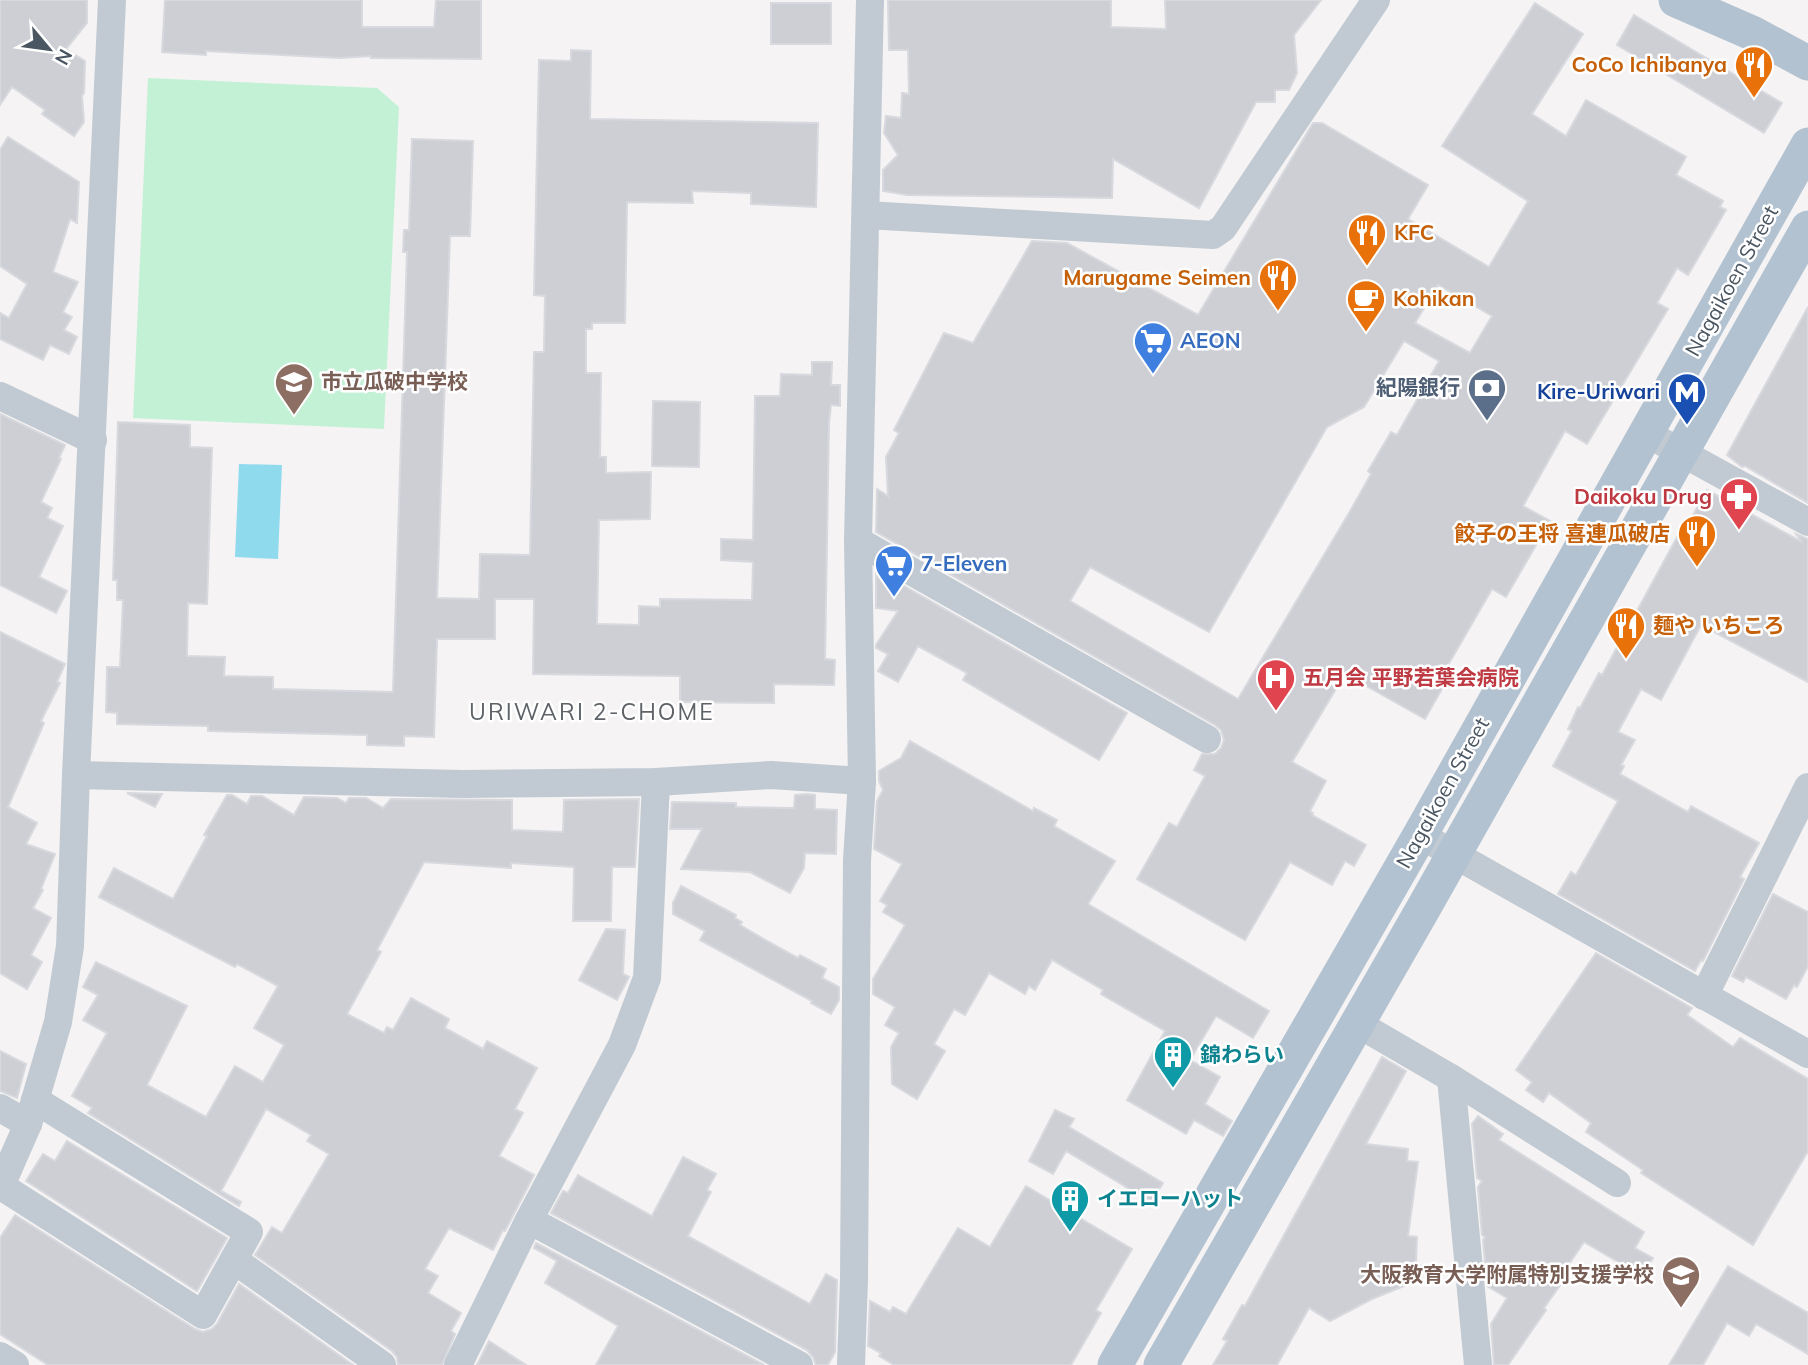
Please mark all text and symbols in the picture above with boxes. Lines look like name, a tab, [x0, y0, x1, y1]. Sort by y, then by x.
north arrow	[14, 14, 84, 84]
restaurant icon: CoCo Ichibanya	[1733, 44, 1775, 99]
text: N	[50, 45, 78, 69]
place label: CoCo Ichibanya	[1572, 51, 1727, 77]
street label: Nagaikoen Street	[1679, 201, 1783, 360]
restaurant icon: KFC	[1346, 212, 1388, 267]
place label: KFC	[1394, 219, 1434, 245]
restaurant icon: Marugame Seimen	[1257, 257, 1299, 312]
place label: Marugame Seimen	[1063, 264, 1251, 290]
cafe icon: Kohikan	[1345, 278, 1387, 333]
place label: Kohikan	[1393, 285, 1474, 311]
supermarket icon: AEON	[1132, 320, 1174, 375]
place label: AEON	[1180, 327, 1241, 353]
school or university icon: 市立瓜破中学校	[273, 361, 315, 416]
bank icon: 紀陽銀行	[1466, 367, 1508, 422]
place label: 市立瓜破中学校	[321, 368, 468, 394]
metro station icon: Kire-Uriwari	[1666, 371, 1708, 426]
place label: 紀陽銀行	[1376, 374, 1460, 400]
place label: Kire-Uriwari	[1537, 378, 1660, 404]
pharmacy icon: Daikoku Drug	[1718, 476, 1760, 531]
place label: Daikoku Drug	[1574, 483, 1712, 509]
restaurant icon: 餃子の王将 喜連瓜破店	[1676, 513, 1718, 568]
place label: 餃子の王将 喜連瓜破店	[1454, 520, 1670, 546]
supermarket icon: 7-Eleven	[873, 543, 915, 598]
place label: 7-Eleven	[921, 550, 1008, 576]
restaurant icon: 麺や いちころ	[1605, 605, 1647, 660]
place label: 麺や いちころ	[1653, 612, 1785, 638]
hospital icon: 五月会 平野若葉会病院	[1255, 657, 1297, 712]
place label: 五月会 平野若葉会病院	[1303, 664, 1519, 690]
district label: URIWARI 2-CHOME	[469, 697, 715, 726]
street label: Nagaikoen Street	[1390, 713, 1494, 872]
building icon: 錦わらい	[1152, 1034, 1194, 1089]
place label: 錦わらい	[1200, 1041, 1284, 1067]
building icon: イエローハット	[1049, 1178, 1091, 1233]
place label: イエローハット	[1097, 1185, 1243, 1211]
school or university icon: 大阪教育大学附属特別支援学校	[1660, 1254, 1702, 1309]
place label: 大阪教育大学附属特別支援学校	[1360, 1261, 1654, 1287]

